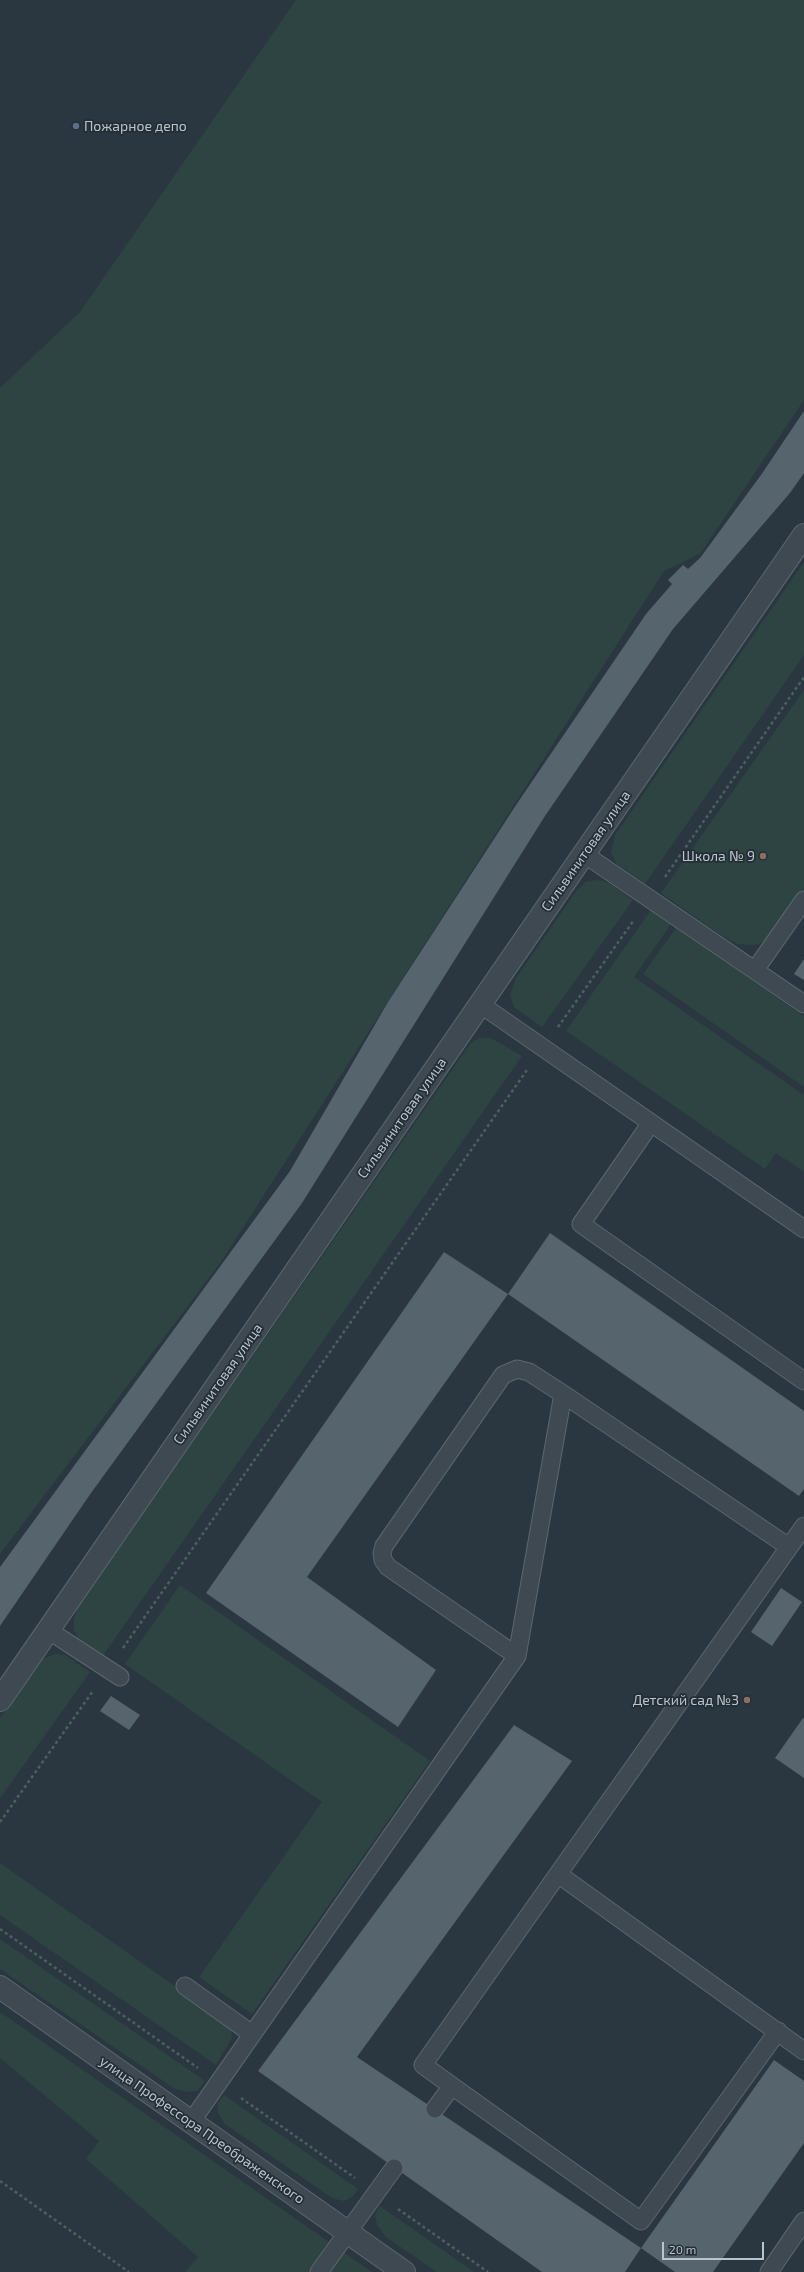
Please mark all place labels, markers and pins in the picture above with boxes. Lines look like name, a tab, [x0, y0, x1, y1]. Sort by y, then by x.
place label: Пожарное депо	[84, 118, 187, 134]
marker: Пожарное депо	[71, 121, 81, 131]
place label: Школа № 9	[682, 848, 755, 864]
marker: Школа № 9	[758, 851, 768, 861]
place label: Детский сад №3	[633, 1692, 739, 1708]
marker: Детский сад №3	[742, 1695, 752, 1705]

